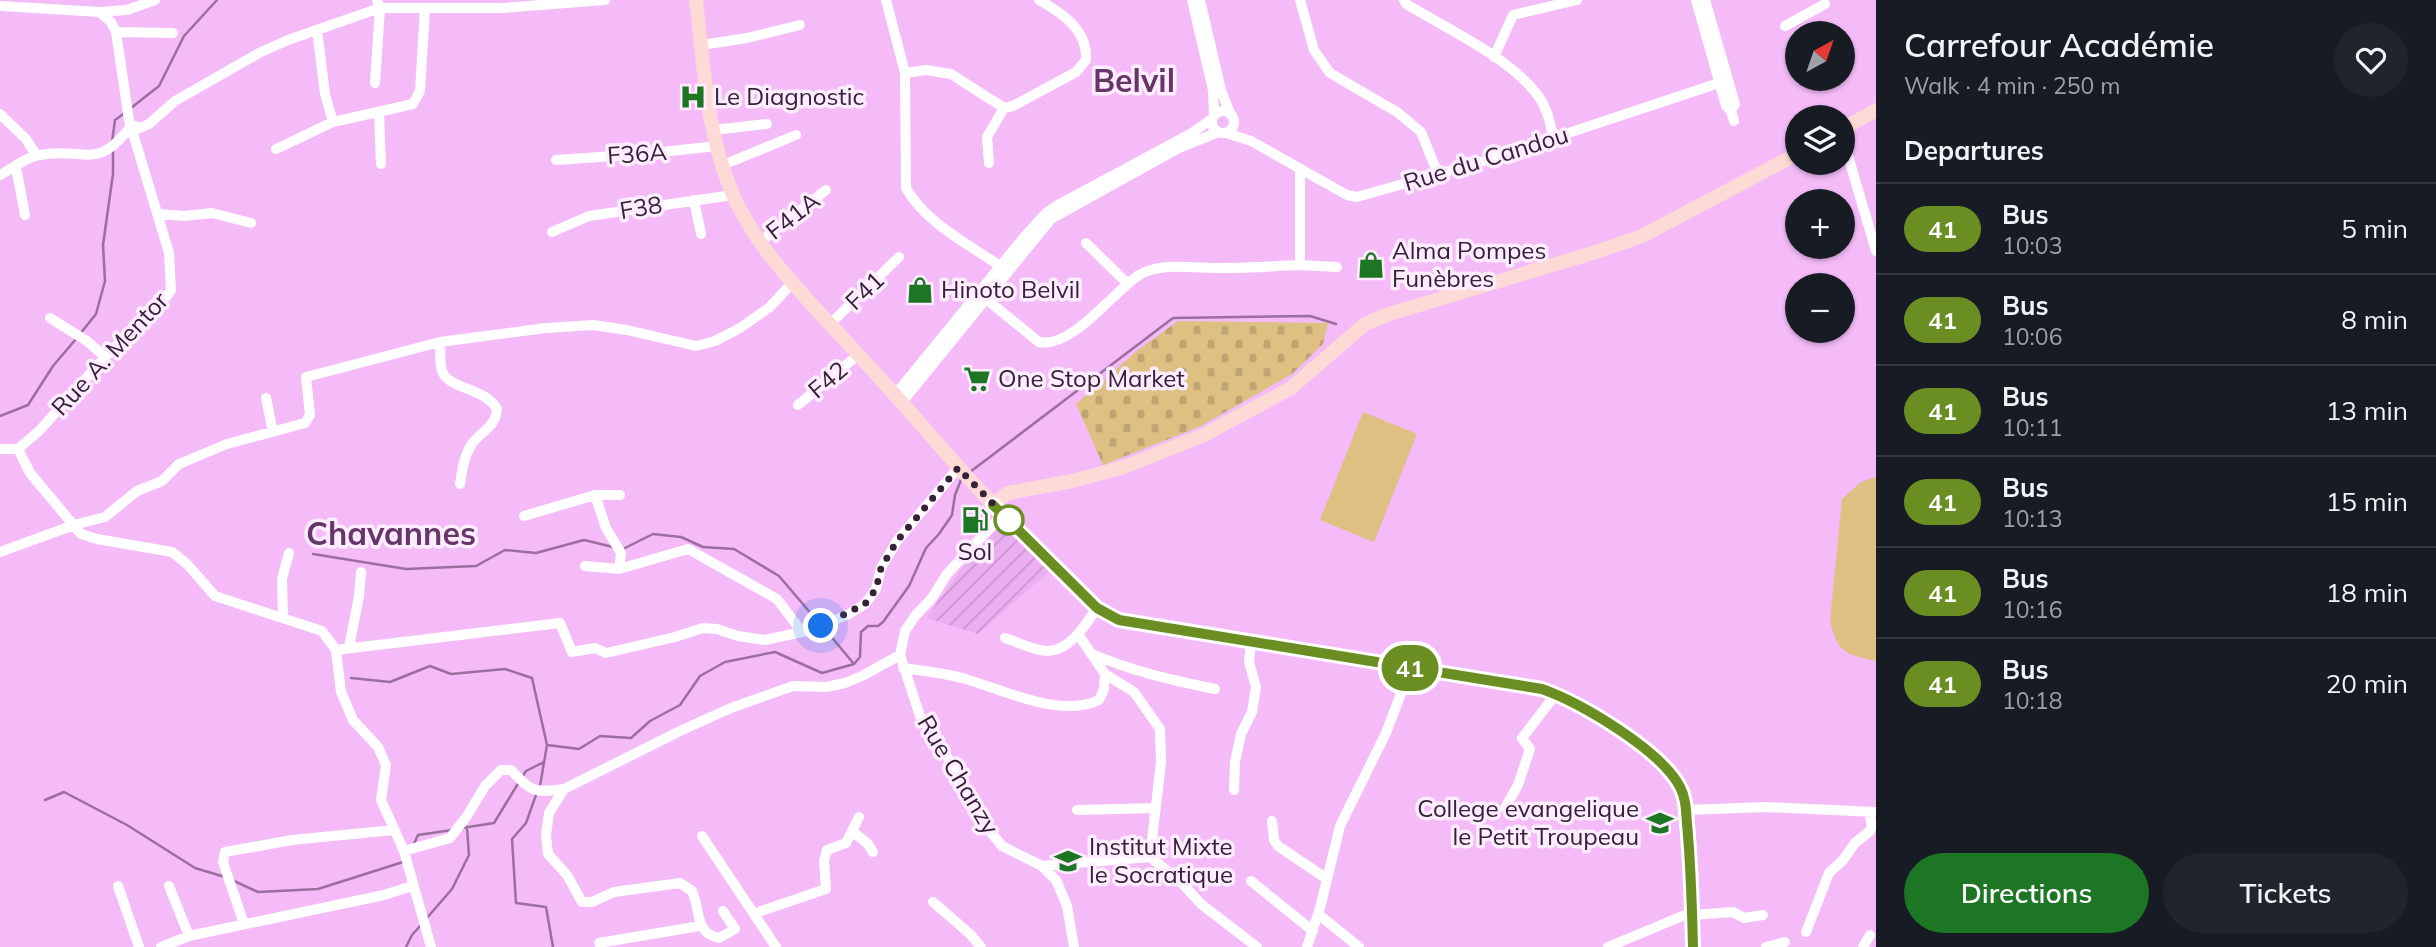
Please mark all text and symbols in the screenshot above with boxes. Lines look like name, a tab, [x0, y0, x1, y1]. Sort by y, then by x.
north arrow	[1785, 21, 1855, 91]
map controls	[1785, 21, 1855, 343]
button: heart	[2334, 23, 2408, 97]
text: Carrefour Académie	[1904, 24, 2214, 65]
district label: Belvil	[1093, 60, 1175, 100]
text: Walk · 4 min · 250 m	[1904, 71, 2121, 100]
place label: Le Diagnostic	[714, 81, 864, 111]
hospital icon: Le Diagnostic	[678, 82, 708, 112]
button: layers	[1785, 105, 1855, 175]
street label: Rue du Candou	[1400, 119, 1572, 197]
text: Departures	[1904, 134, 2044, 167]
street label: F36A	[606, 136, 668, 170]
street label: F41A	[760, 185, 826, 245]
street label: F38	[618, 189, 664, 225]
button: +	[1785, 189, 1855, 259]
text: Bus	[2002, 198, 2048, 231]
text: 5 min	[2341, 212, 2408, 245]
text: 41	[1928, 214, 1957, 244]
text: 10:03	[2002, 231, 2062, 260]
place label: Alma Pompes Funèbres	[1392, 235, 1546, 293]
shop icon: Alma Pompes Funèbres	[1356, 250, 1386, 280]
street label: F41	[839, 265, 890, 316]
button: −	[1785, 273, 1855, 343]
place label: Hinoto Belvil	[941, 274, 1080, 304]
shop icon: Hinoto Belvil	[905, 275, 935, 305]
street label: Rue A. Mentor	[44, 285, 174, 421]
text: Bus	[2002, 289, 2048, 322]
text: 8 min	[2341, 303, 2408, 336]
text: 41	[1928, 305, 1957, 335]
text: 10:06	[2002, 322, 2062, 351]
street label: F42	[802, 354, 853, 404]
place label: One Stop Market	[998, 363, 1185, 393]
supermarket icon: One Stop Market	[962, 364, 992, 394]
text: Bus	[2002, 380, 2048, 413]
text: 13 min	[2326, 394, 2408, 427]
text: 41	[1928, 396, 1957, 426]
text: 10:11	[2002, 413, 2062, 442]
text: Bus	[2002, 471, 2048, 504]
text: 15 min	[2326, 485, 2408, 518]
text: 41	[1928, 487, 1957, 517]
text: 10:13	[2002, 504, 2062, 533]
fuel station icon: Sol	[960, 505, 990, 535]
unlabelled marker	[994, 505, 1024, 535]
district label: Chavannes	[306, 513, 476, 553]
place label: Sol	[958, 536, 992, 566]
text: Bus	[2002, 562, 2048, 595]
text: 18 min	[2326, 576, 2408, 609]
text: 41	[1928, 578, 1957, 608]
text: 10:16	[2002, 595, 2062, 624]
your location	[803, 608, 838, 643]
line badge: 41	[1378, 645, 1442, 691]
text: 41	[1396, 653, 1424, 683]
text: Bus	[2002, 653, 2048, 686]
text: 20 min	[2326, 667, 2408, 700]
text: 41	[1928, 669, 1957, 699]
text: 10:18	[2002, 686, 2062, 715]
street label: Rue Chanzy	[912, 709, 1006, 840]
place label: College evangelique le Petit Troupeau	[1417, 793, 1639, 851]
school or university icon: College evangelique le Petit Troupeau	[1645, 808, 1675, 838]
place label: Institut Mixte le Socratique	[1089, 831, 1233, 889]
school or university icon: Institut Mixte le Socratique	[1053, 846, 1083, 876]
button: Directions	[1904, 853, 2149, 933]
button: Tickets	[2163, 853, 2408, 933]

